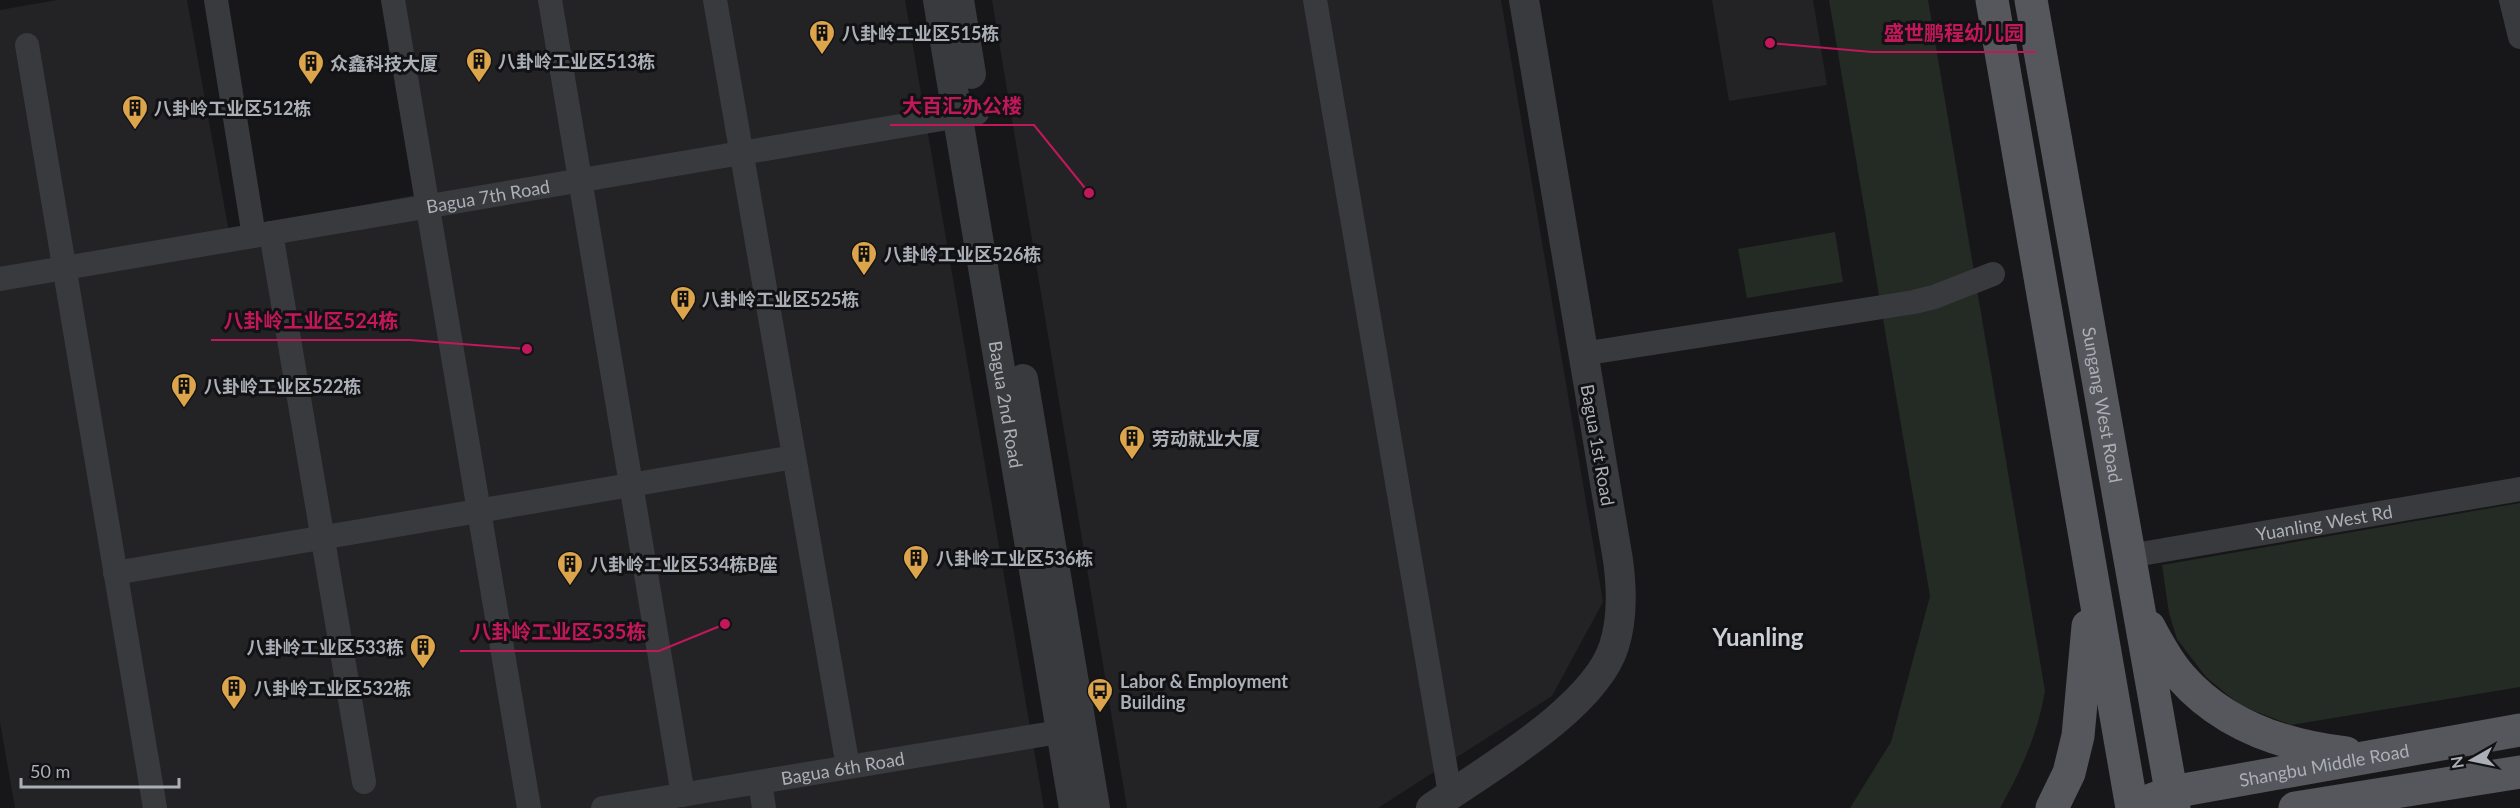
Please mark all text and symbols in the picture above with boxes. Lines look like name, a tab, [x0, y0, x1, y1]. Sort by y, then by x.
callout: 盛世鹏程幼儿园	[1872, 14, 2036, 52]
building icon: 八卦岭工业区515栋	[807, 18, 837, 56]
text: 盛世鹏程幼儿园	[1884, 20, 2024, 44]
place label: 八卦岭工业区515栋	[842, 22, 999, 44]
building icon: 八卦岭工业区513栋	[464, 46, 494, 84]
building icon: 众鑫科技大厦	[296, 48, 326, 86]
place label: 八卦岭工业区513栋	[498, 50, 655, 72]
place label: 众鑫科技大厦	[330, 52, 438, 74]
callout: 大百汇办公楼	[890, 87, 1034, 125]
building icon: 八卦岭工业区512栋	[120, 93, 150, 131]
text: 大百汇办公楼	[902, 93, 1022, 117]
place label: 八卦岭工业区512栋	[154, 97, 311, 119]
street label: Bagua 7th Road	[425, 175, 551, 217]
building icon: 八卦岭工业区526栋	[849, 239, 879, 277]
place label: 八卦岭工业区526栋	[884, 243, 1041, 265]
building icon: 八卦岭工业区525栋	[668, 284, 698, 322]
place label: 八卦岭工业区525栋	[702, 288, 859, 310]
callout: 八卦岭工业区524栋	[211, 302, 410, 340]
text: 八卦岭工业区524栋	[224, 308, 398, 332]
street label: Sungang West Road	[2078, 325, 2127, 484]
street label: Bagua 2nd Road	[985, 339, 1028, 470]
building icon: 八卦岭工业区522栋	[169, 371, 199, 409]
place label: 八卦岭工业区522栋	[204, 375, 361, 397]
street label: Bagua 1st Road	[1577, 383, 1619, 507]
building icon: 劳动就业大厦	[1117, 423, 1147, 461]
place label: 劳动就业大厦	[1152, 427, 1260, 449]
street label: Yuanling West Rd	[2254, 500, 2394, 545]
building icon: 八卦岭工业区536栋	[901, 543, 931, 581]
place label: 八卦岭工业区536栋	[936, 547, 1093, 569]
building icon: 八卦岭工业区534栋B座	[555, 549, 585, 587]
place label: 八卦岭工业区534栋B座	[590, 553, 777, 575]
callout: 八卦岭工业区535栋	[460, 613, 659, 651]
text: 八卦岭工业区535栋	[472, 619, 646, 643]
district label: Yuanling	[1712, 622, 1804, 651]
building icon: 八卦岭工业区533栋	[408, 632, 438, 670]
place label: 八卦岭工业区533栋	[247, 636, 404, 658]
place label: Labor & Employment Building	[1120, 670, 1288, 713]
building icon: 八卦岭工业区532栋	[219, 673, 249, 711]
bus stop icon: Labor & Employment Building	[1085, 676, 1115, 714]
place label: 八卦岭工业区532栋	[254, 677, 411, 699]
north arrow	[2442, 730, 2502, 790]
street label: Shangbu Middle Road	[2237, 739, 2411, 791]
street label: Bagua 6th Road	[779, 747, 906, 789]
scale bar	[21, 751, 178, 789]
text: N	[2446, 755, 2467, 770]
text: 50 m	[30, 760, 70, 782]

